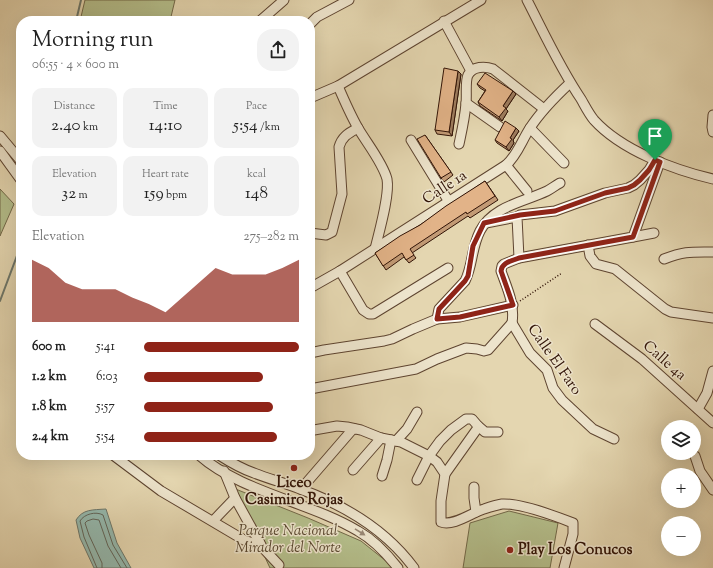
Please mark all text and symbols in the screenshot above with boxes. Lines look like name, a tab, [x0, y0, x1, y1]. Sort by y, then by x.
text: Morning run	[32, 25, 154, 57]
button: share	[257, 29, 299, 71]
text: 06:55 · 4 × 600 m	[32, 56, 119, 74]
text: Distance	[54, 98, 95, 114]
text: Time	[153, 98, 178, 114]
text: Pace	[246, 98, 267, 114]
text: 2.40	[51, 114, 81, 138]
text: 14:10	[149, 114, 182, 138]
text: 5:54	[233, 114, 258, 138]
text: km	[81, 119, 98, 135]
text: /km	[258, 119, 280, 135]
pin	[638, 119, 672, 160]
icon: arrive	[644, 125, 666, 147]
text: Elevation	[52, 166, 97, 182]
text: Heart rate	[142, 166, 189, 182]
text: kcal	[247, 166, 266, 182]
street label: Calle 1a	[419, 166, 471, 210]
text: 32	[61, 182, 76, 206]
text: 159	[144, 182, 164, 206]
text: 148	[245, 182, 268, 206]
text: m	[76, 187, 88, 203]
text: bpm	[164, 187, 187, 203]
text: Elevation	[32, 228, 85, 246]
text: 275–282 m	[244, 228, 299, 246]
street label: Calle El Faro	[522, 320, 586, 400]
street label: Calle 4a	[638, 336, 690, 386]
text: 600 m	[32, 338, 66, 356]
text: 5:41	[96, 338, 115, 356]
text: 1.2 km	[32, 368, 66, 386]
text: 6:03	[96, 368, 118, 386]
text: 1.8 km	[32, 398, 67, 416]
text: 5:57	[96, 398, 115, 416]
map controls	[661, 420, 701, 556]
button: layers	[661, 420, 701, 460]
text: 2.4 km	[32, 428, 69, 446]
text: 5:54	[96, 428, 115, 446]
marker: Liceo Casimiro Rojas	[289, 463, 299, 473]
button: +	[661, 468, 701, 508]
place label: Liceo Casimiro Rojas	[245, 473, 343, 511]
button: −	[661, 516, 701, 556]
park label: Parque Nacional Mirador del Norte	[235, 521, 341, 559]
one-way arrow	[354, 528, 365, 536]
place label: Play Los Conucos	[518, 540, 633, 561]
marker: Play Los Conucos	[505, 545, 515, 555]

